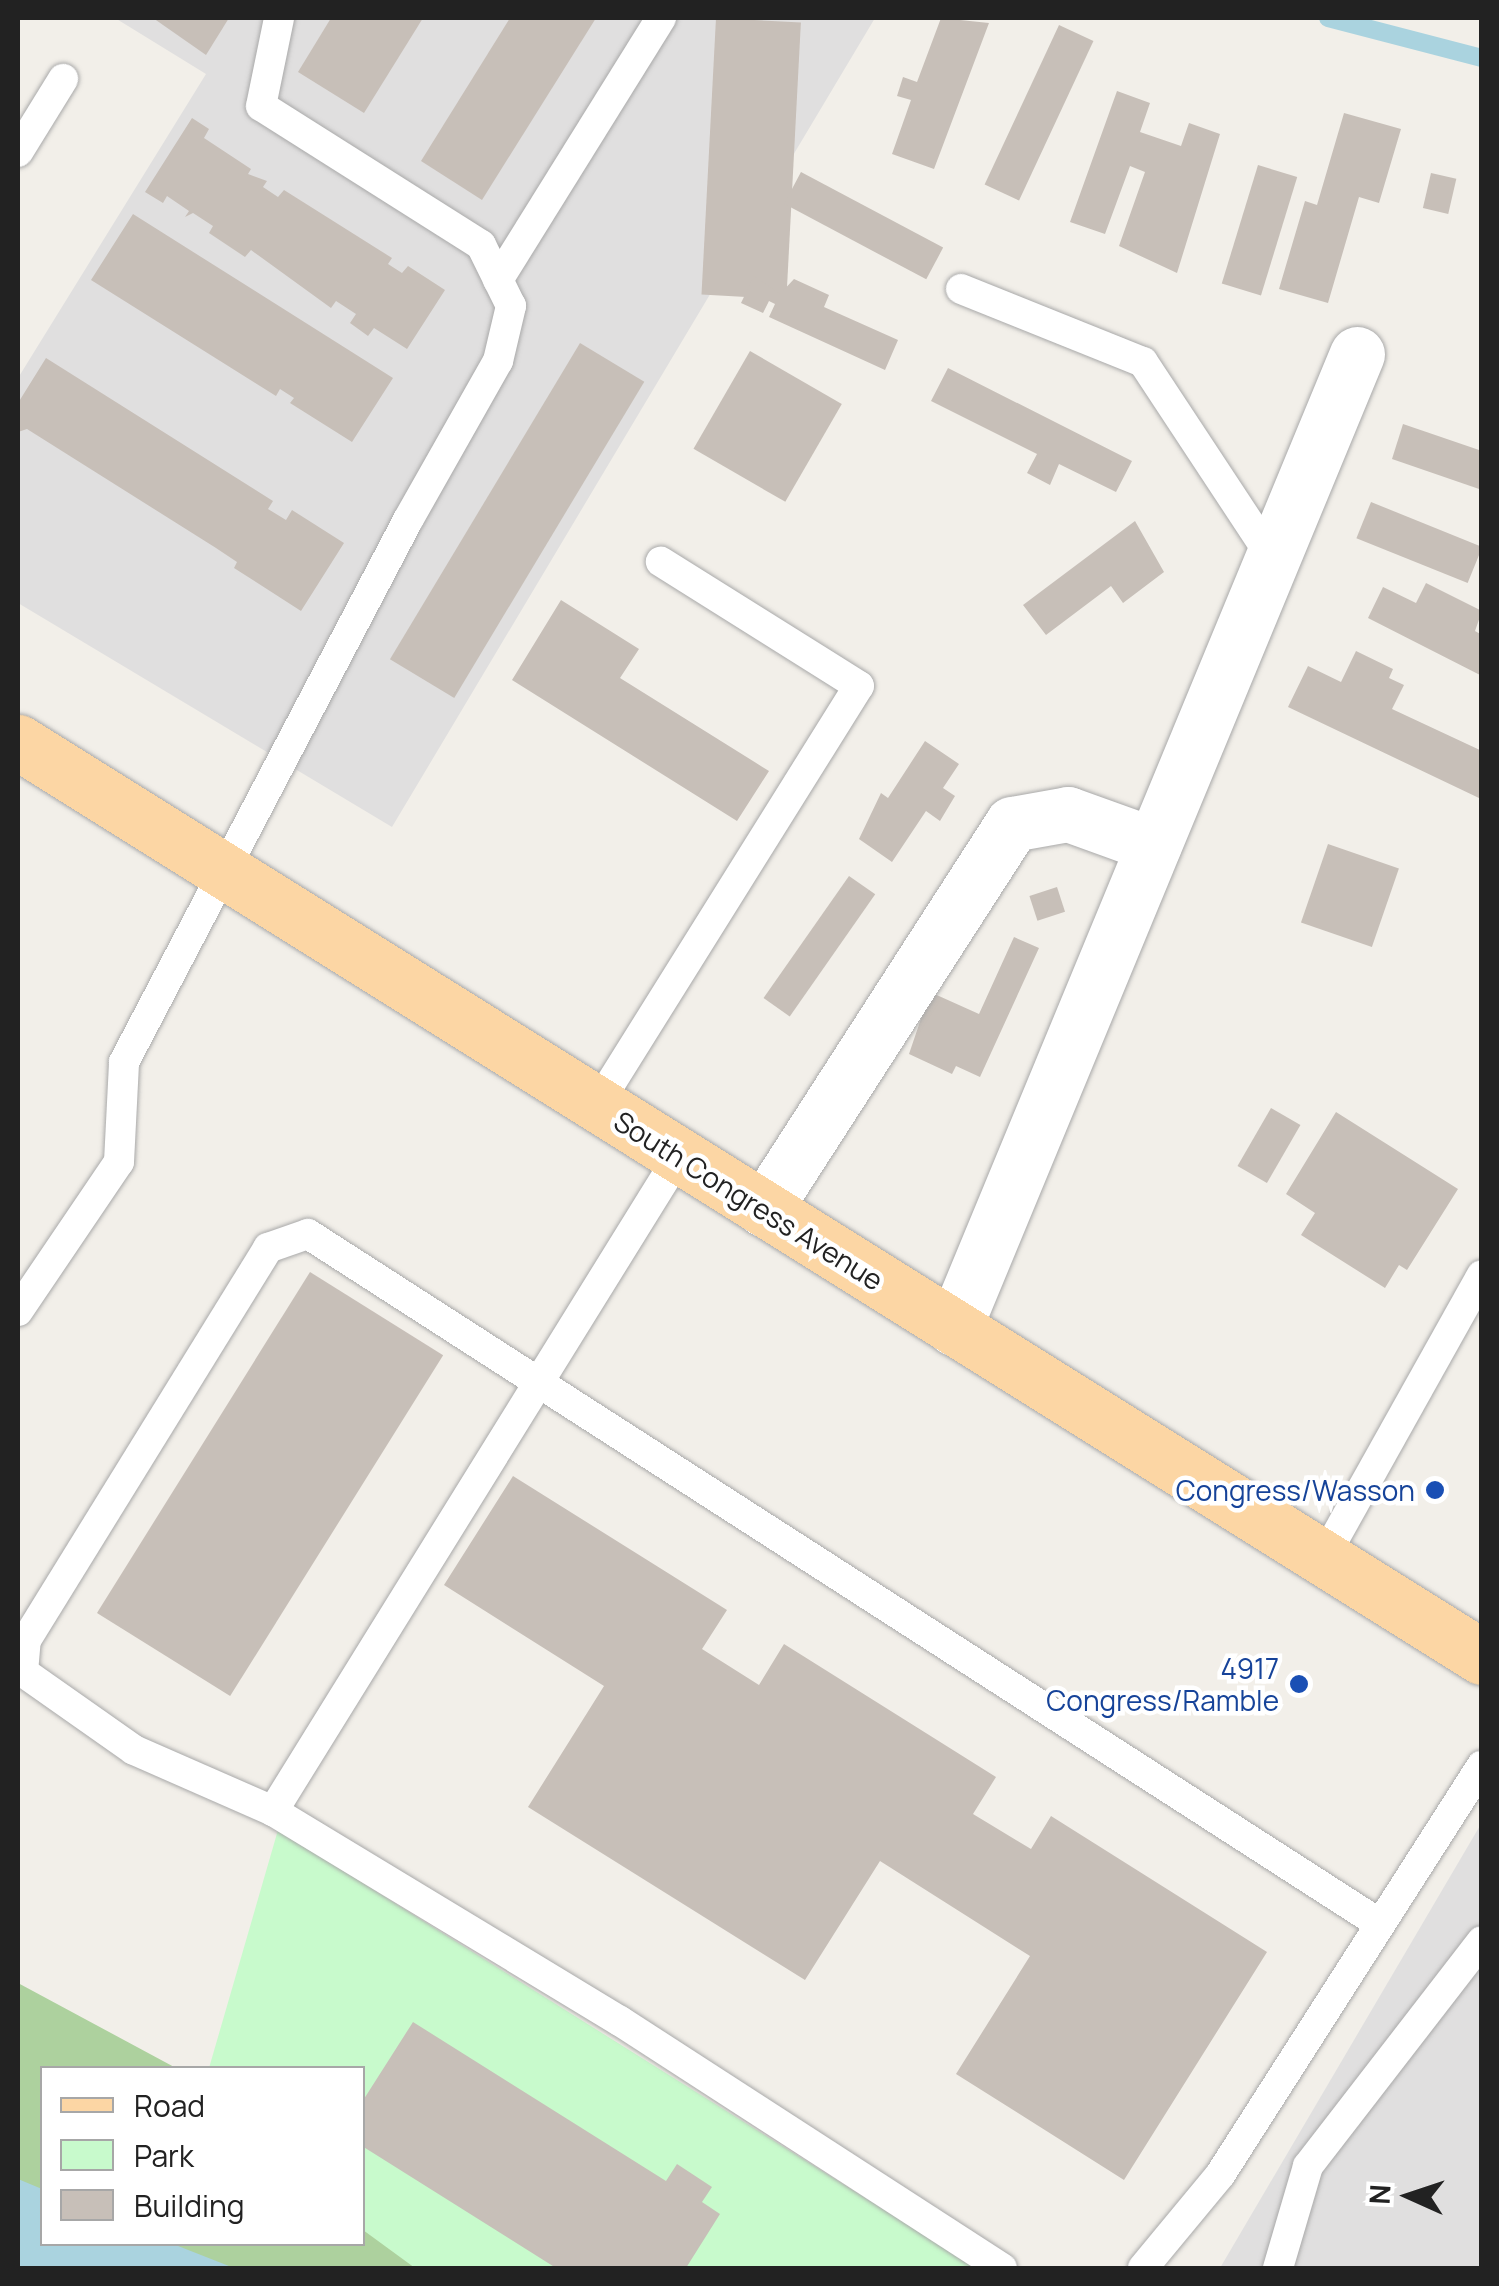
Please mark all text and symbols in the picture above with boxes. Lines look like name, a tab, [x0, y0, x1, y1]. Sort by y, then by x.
street label: South Congress Avenue	[608, 1103, 890, 1297]
place label: Congress/Wasson	[1176, 1473, 1415, 1507]
marker: Congress/Wasson	[1424, 1479, 1446, 1501]
place label: 4917 Congress/Ramble	[1046, 1651, 1279, 1717]
marker: 4917 Congress/Ramble	[1288, 1673, 1310, 1695]
legend	[40, 2066, 365, 2246]
text: Road	[134, 2085, 205, 2126]
text: Park	[134, 2135, 194, 2176]
north arrow	[1359, 2146, 1459, 2246]
text: N	[1360, 2183, 1399, 2205]
text: Building	[134, 2185, 245, 2226]

